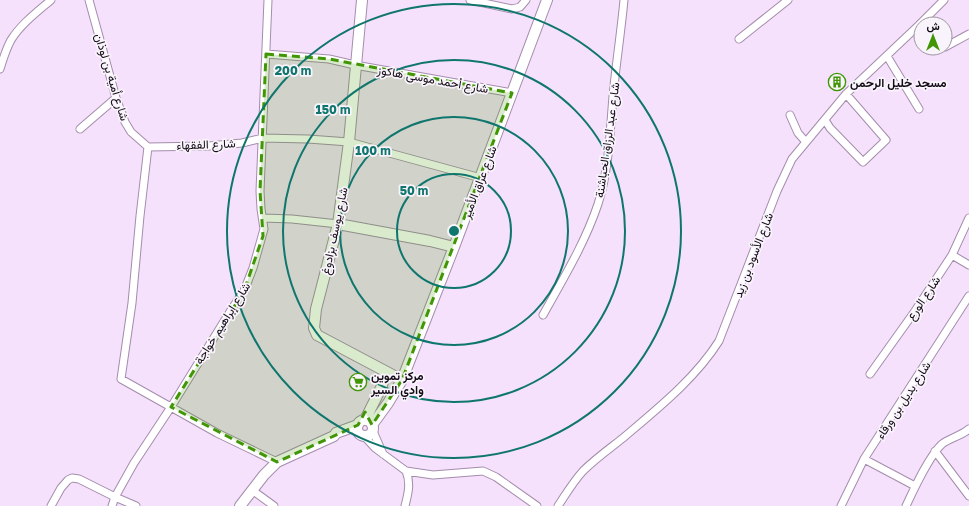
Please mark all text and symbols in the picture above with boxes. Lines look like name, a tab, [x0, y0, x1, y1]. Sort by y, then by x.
north arrow	[913, 16, 953, 56]
text: ش	[926, 19, 940, 33]
street label: شارع أمية بن لوذان	[90, 32, 132, 123]
street label: شارع أحمد موسى هاكوز	[375, 62, 490, 98]
text: 200 m	[275, 63, 311, 78]
building icon: مسجد خليل الرحمن	[827, 72, 847, 92]
place label: مسجد خليل الرحمن	[850, 75, 947, 91]
street label: شارع عبد الرزاق الحباشنة	[591, 81, 625, 199]
text: 150 m	[316, 102, 350, 117]
street label: شارع الفقهاء	[176, 135, 236, 155]
text: 100 m	[355, 143, 391, 158]
street label: شارع عراق الأمير	[458, 144, 502, 222]
text: 50 m	[400, 183, 428, 198]
street label: شارع يوسف بزادوغ	[317, 186, 353, 277]
street label: شارع الأسود بن زيد	[730, 210, 778, 300]
centre of rings	[447, 224, 461, 238]
street label: شارع الورع	[903, 273, 945, 324]
street label: شارع إبراهيم خواجة	[191, 279, 255, 368]
street label: شارع بديل بن ورقاء	[872, 358, 935, 443]
place label: مركز تموين وادي السير	[370, 368, 424, 400]
supermarket icon: مركز تموين وادي السير	[348, 372, 368, 392]

